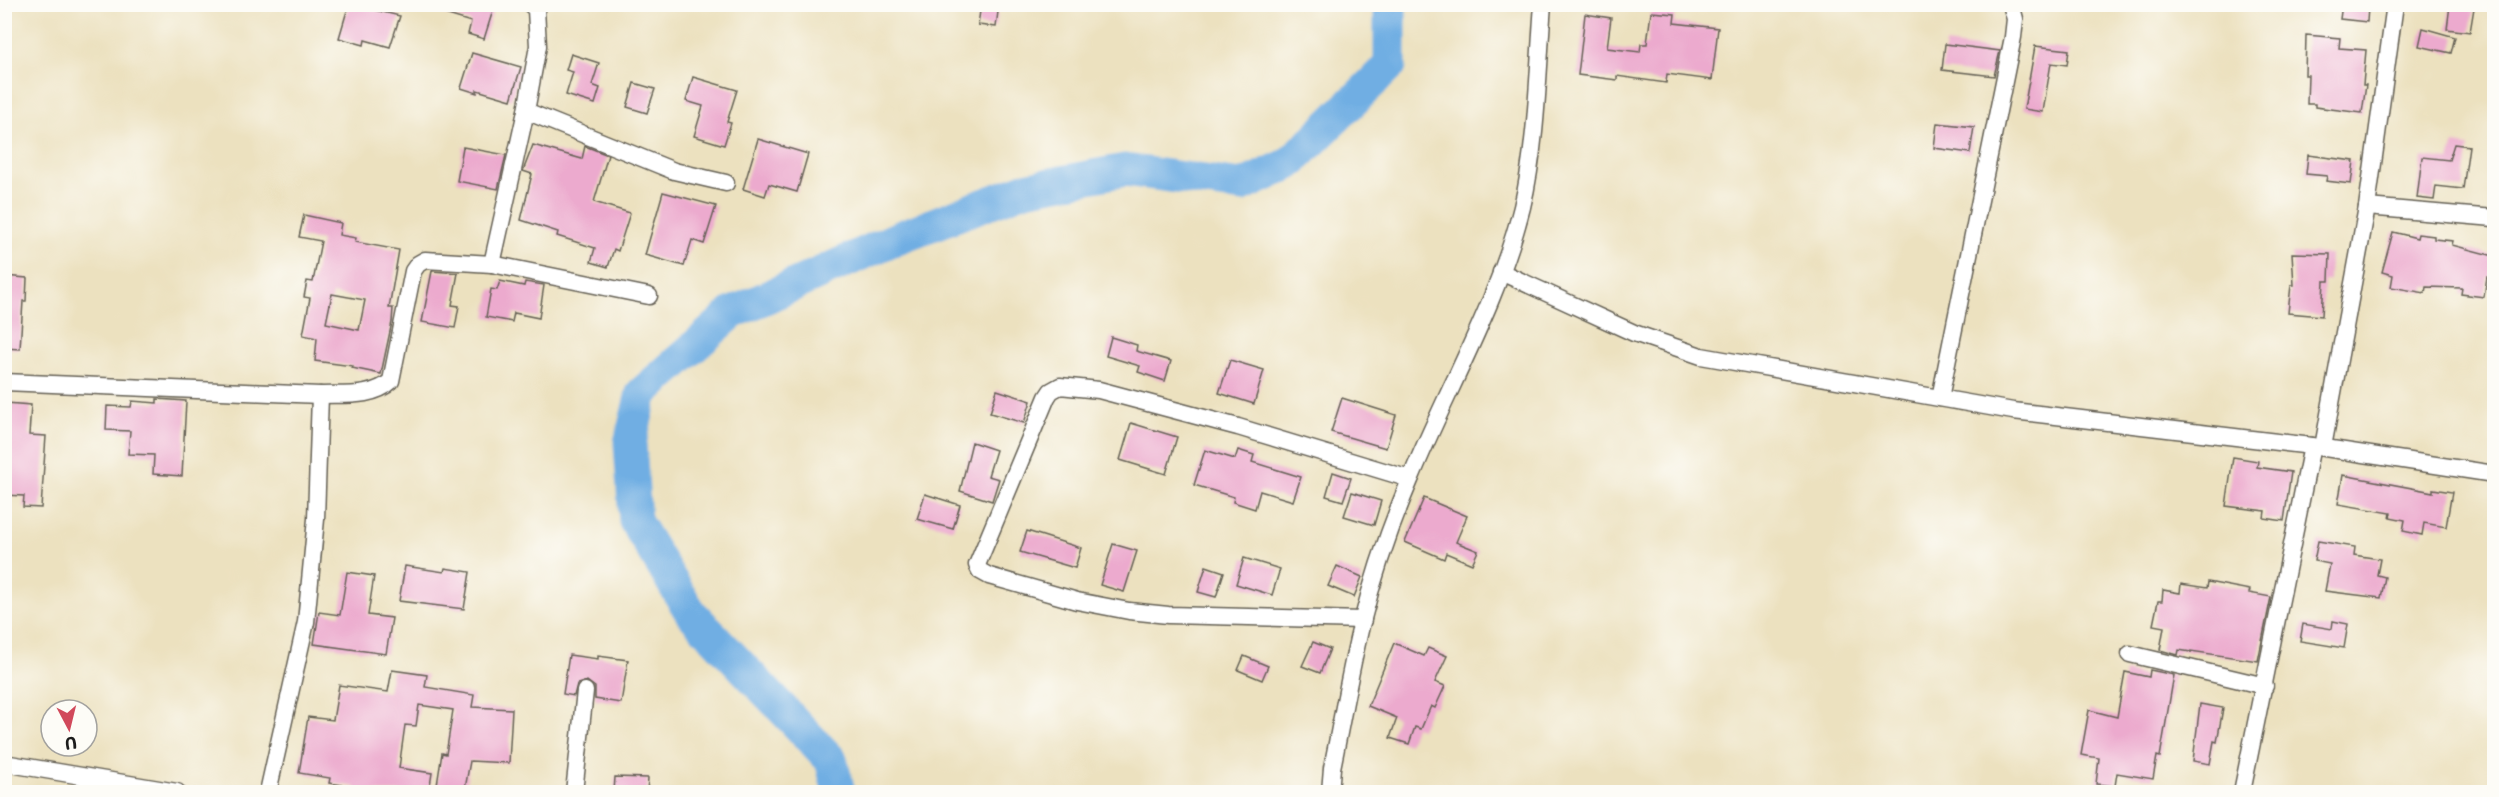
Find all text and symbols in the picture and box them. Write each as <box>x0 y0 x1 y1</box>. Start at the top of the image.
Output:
north arrow <box>39 698 99 758</box>
text: U <box>63 731 78 757</box>

